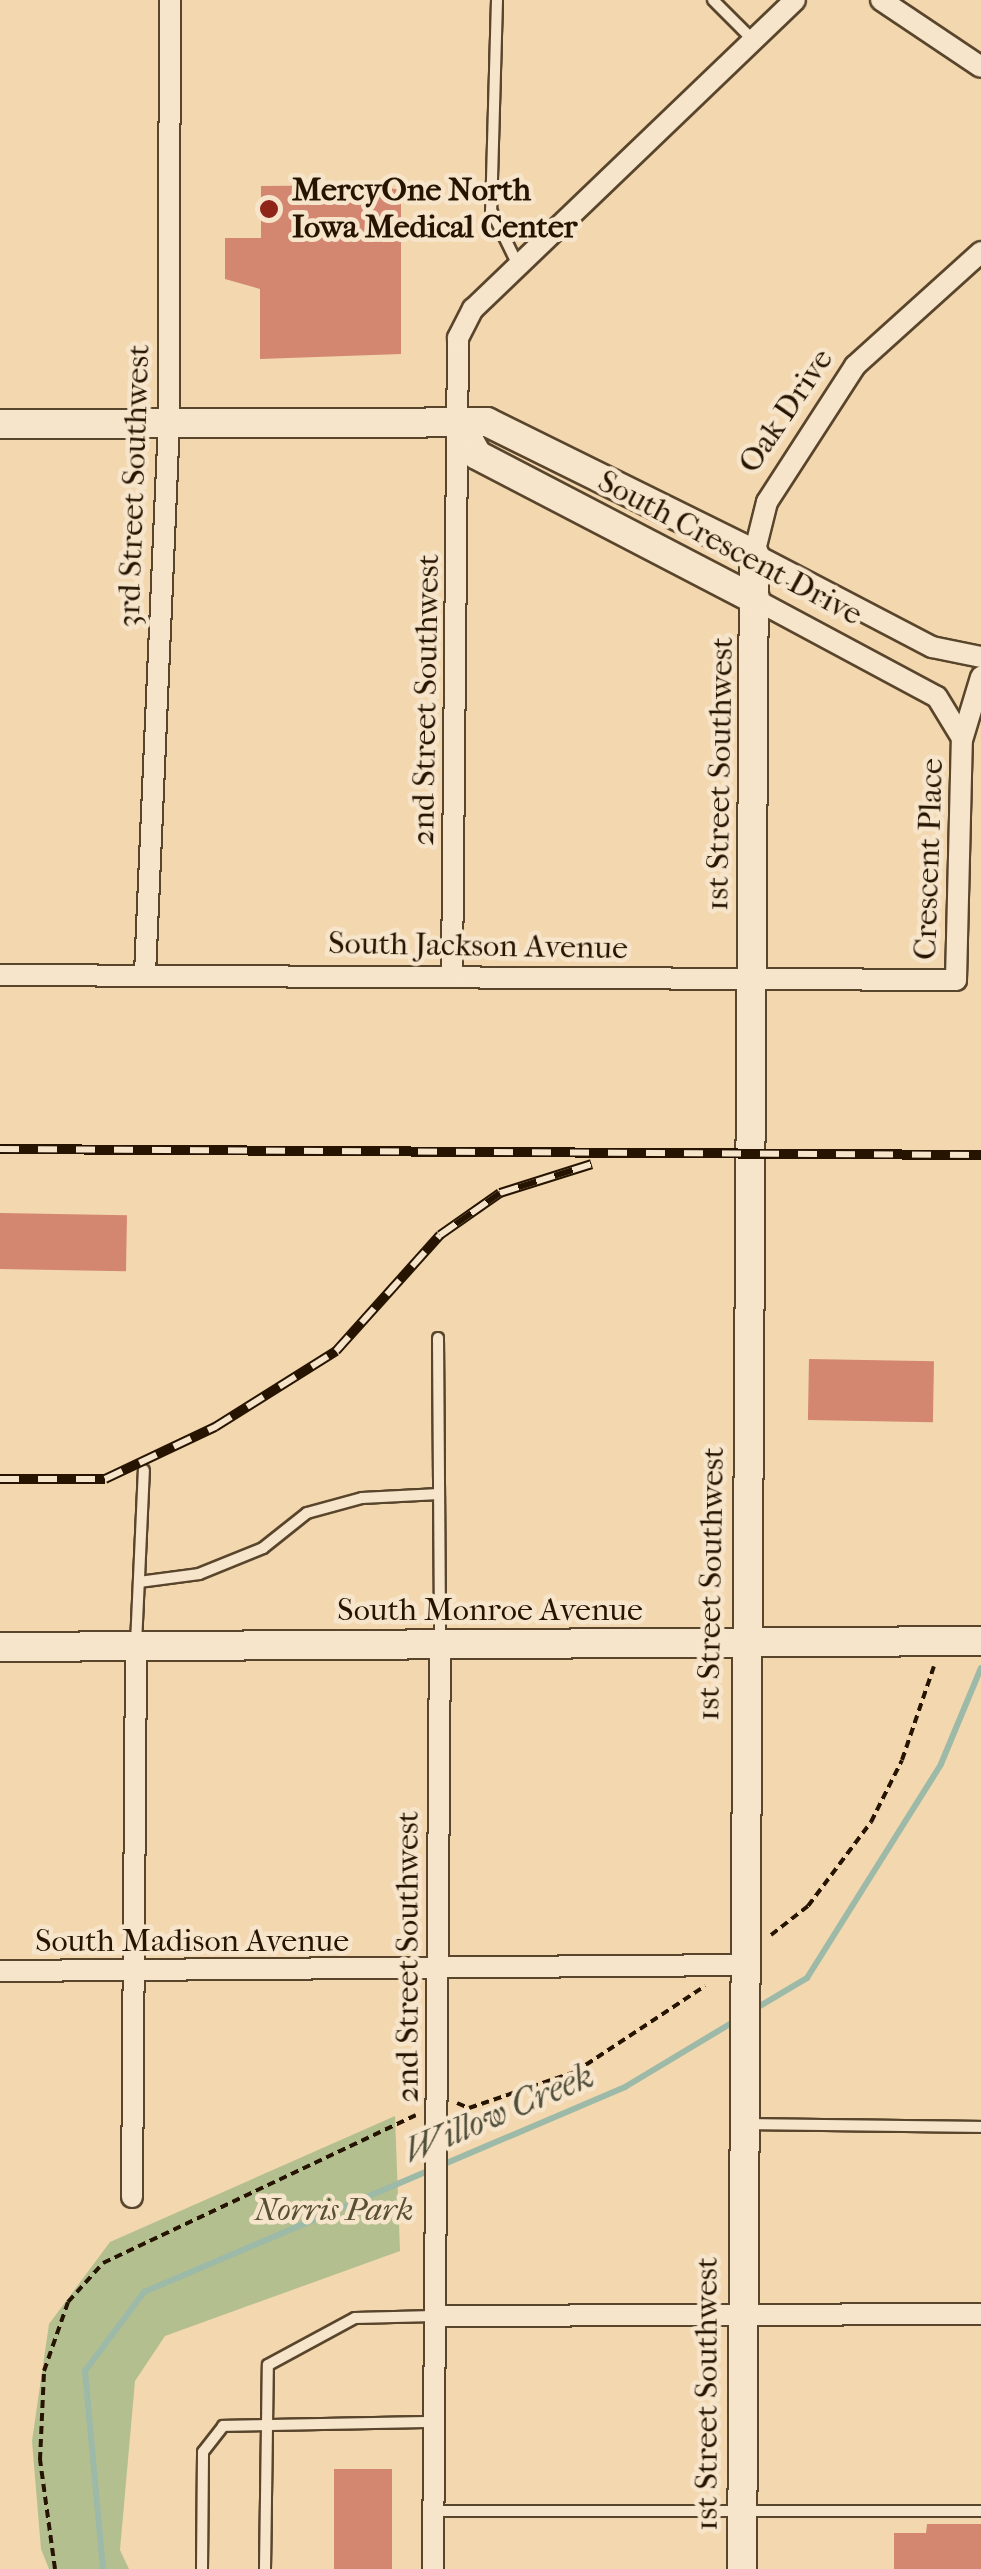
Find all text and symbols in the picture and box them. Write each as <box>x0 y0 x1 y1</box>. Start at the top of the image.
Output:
place label: MercyOne North Iowa Medical Center <box>292 172 577 247</box>
marker: MercyOne North Iowa Medical Center <box>256 196 282 222</box>
street label: Oak Drive <box>730 342 842 480</box>
street label: 3rd Street Southwest <box>110 344 158 628</box>
street label: South Crescent Drive <box>591 462 869 634</box>
street label: 2nd Street Southwest <box>404 554 448 846</box>
street label: 1st Street Southwest <box>698 637 742 911</box>
street label: Crescent Place <box>906 757 952 961</box>
street label: South Jackson Avenue <box>328 924 628 968</box>
street label: 1st Street Southwest <box>689 1447 733 1721</box>
street label: South Monroe Avenue <box>337 1591 643 1629</box>
street label: 2nd Street Southwest <box>389 1811 427 2103</box>
street label: South Madison Avenue <box>35 1922 349 1960</box>
water label: Willow Creek <box>398 2055 600 2173</box>
park label: Norris Park <box>255 2191 413 2229</box>
street label: 1st Street Southwest <box>688 2257 726 2531</box>

